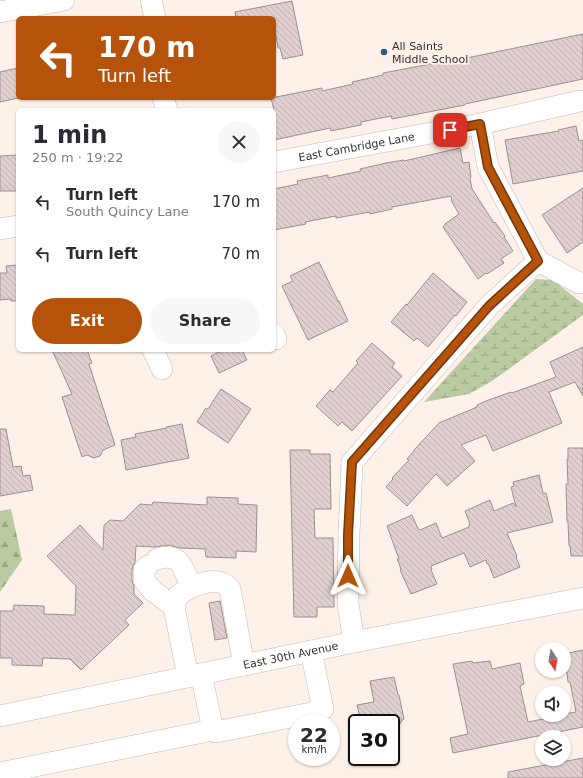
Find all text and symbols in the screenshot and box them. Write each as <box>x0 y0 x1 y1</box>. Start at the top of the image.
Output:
text: 170 m <box>98 31 195 64</box>
icon: left <box>32 32 84 84</box>
place label: All Saints Middle School <box>392 40 468 66</box>
marker: All Saints Middle School <box>379 47 389 57</box>
text: Turn left <box>98 65 171 86</box>
pin <box>433 113 467 147</box>
icon: arrive <box>439 119 461 141</box>
text: 1 min <box>32 121 107 149</box>
button: close <box>218 121 260 163</box>
street label: East Cambridge Lane <box>298 130 416 164</box>
text: 250 m · 19:22 <box>32 150 123 165</box>
text: Turn left <box>66 186 138 204</box>
icon: left <box>32 191 54 213</box>
text: 170 m <box>212 193 260 211</box>
text: South Quincy Lane <box>66 204 189 219</box>
icon: left <box>32 243 54 265</box>
text: Turn left <box>66 245 138 263</box>
text: 70 m <box>222 245 260 263</box>
button: Exit <box>32 298 142 344</box>
button: Share <box>150 298 260 344</box>
position arrow <box>327 555 369 597</box>
street label: East 30th Avenue <box>242 639 340 672</box>
north arrow <box>535 642 571 678</box>
map controls <box>535 642 571 766</box>
button: sound <box>535 686 571 722</box>
speed limit sign: 30 <box>348 714 400 766</box>
text: 22 <box>300 723 328 747</box>
button: layers <box>535 730 571 766</box>
text: km/h <box>301 744 327 755</box>

